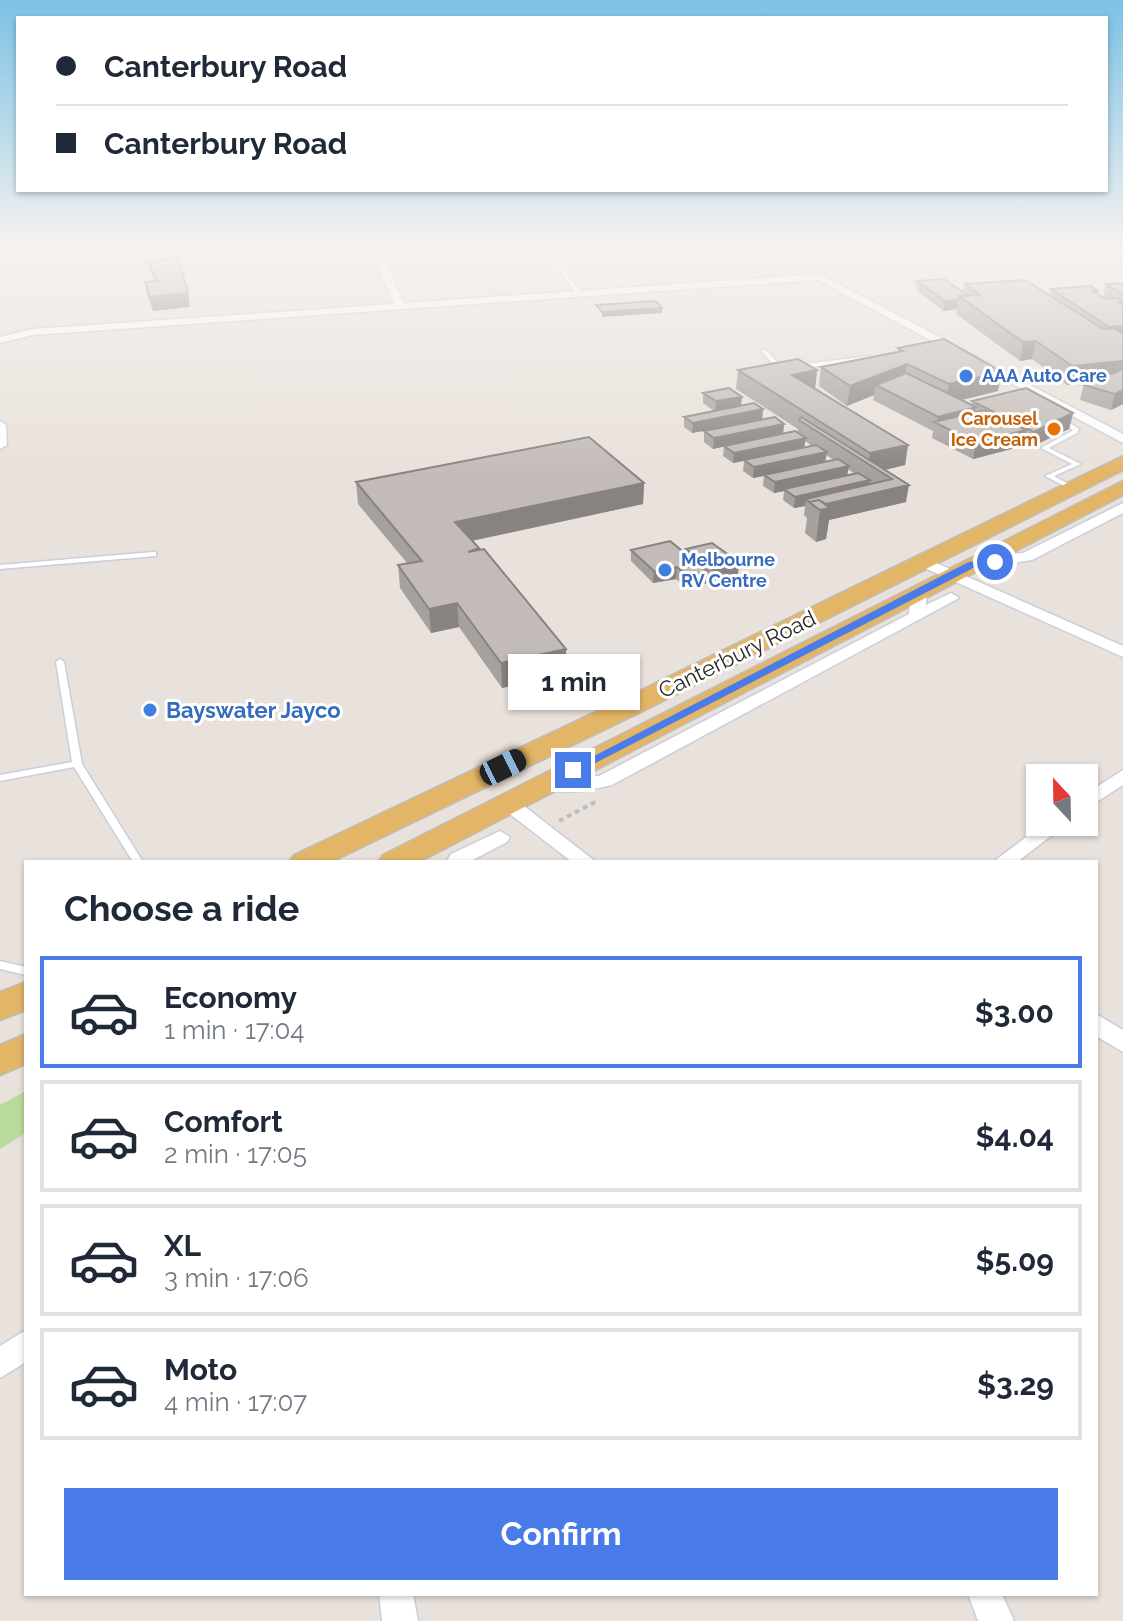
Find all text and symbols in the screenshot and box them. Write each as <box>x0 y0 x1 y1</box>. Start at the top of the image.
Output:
text: Canterbury Road <box>104 49 347 84</box>
text: Canterbury Road <box>104 126 347 161</box>
place label: AAA Auto Care <box>982 365 1107 386</box>
marker: AAA Auto Care <box>957 367 975 385</box>
place label: Carousel Ice Cream <box>951 408 1038 450</box>
marker: Carousel Ice Cream <box>1045 420 1063 438</box>
route start <box>977 544 1013 580</box>
place label: Melbourne RV Centre <box>681 549 775 591</box>
marker: Melbourne RV Centre <box>656 561 674 579</box>
street label: Canterbury Road <box>654 605 820 703</box>
callout: 1 min <box>507 654 639 710</box>
text: 1 min <box>541 667 607 697</box>
place label: Bayswater Jayco <box>166 697 341 723</box>
marker: Bayswater Jayco <box>141 701 159 719</box>
car <box>476 746 530 788</box>
route end <box>555 752 591 788</box>
north arrow <box>1026 764 1098 836</box>
map controls <box>1026 764 1098 836</box>
text: Choose a ride <box>64 887 299 929</box>
icon: car <box>68 976 140 1048</box>
text: Economy <box>164 980 297 1015</box>
text: $3.00 <box>975 995 1054 1030</box>
text: 1 min · 17:04 <box>164 1015 305 1045</box>
icon: car <box>68 1100 140 1172</box>
text: Comfort <box>164 1104 283 1139</box>
text: $4.04 <box>976 1119 1054 1154</box>
text: 2 min · 17:05 <box>164 1139 307 1169</box>
icon: car <box>68 1224 140 1296</box>
text: XL <box>164 1228 201 1263</box>
text: $5.09 <box>976 1243 1054 1278</box>
text: 3 min · 17:06 <box>164 1263 309 1293</box>
icon: car <box>68 1348 140 1420</box>
text: Moto <box>164 1352 237 1387</box>
text: $3.29 <box>977 1367 1054 1402</box>
text: 4 min · 17:07 <box>164 1387 307 1417</box>
button: Confirm <box>64 1488 1058 1580</box>

